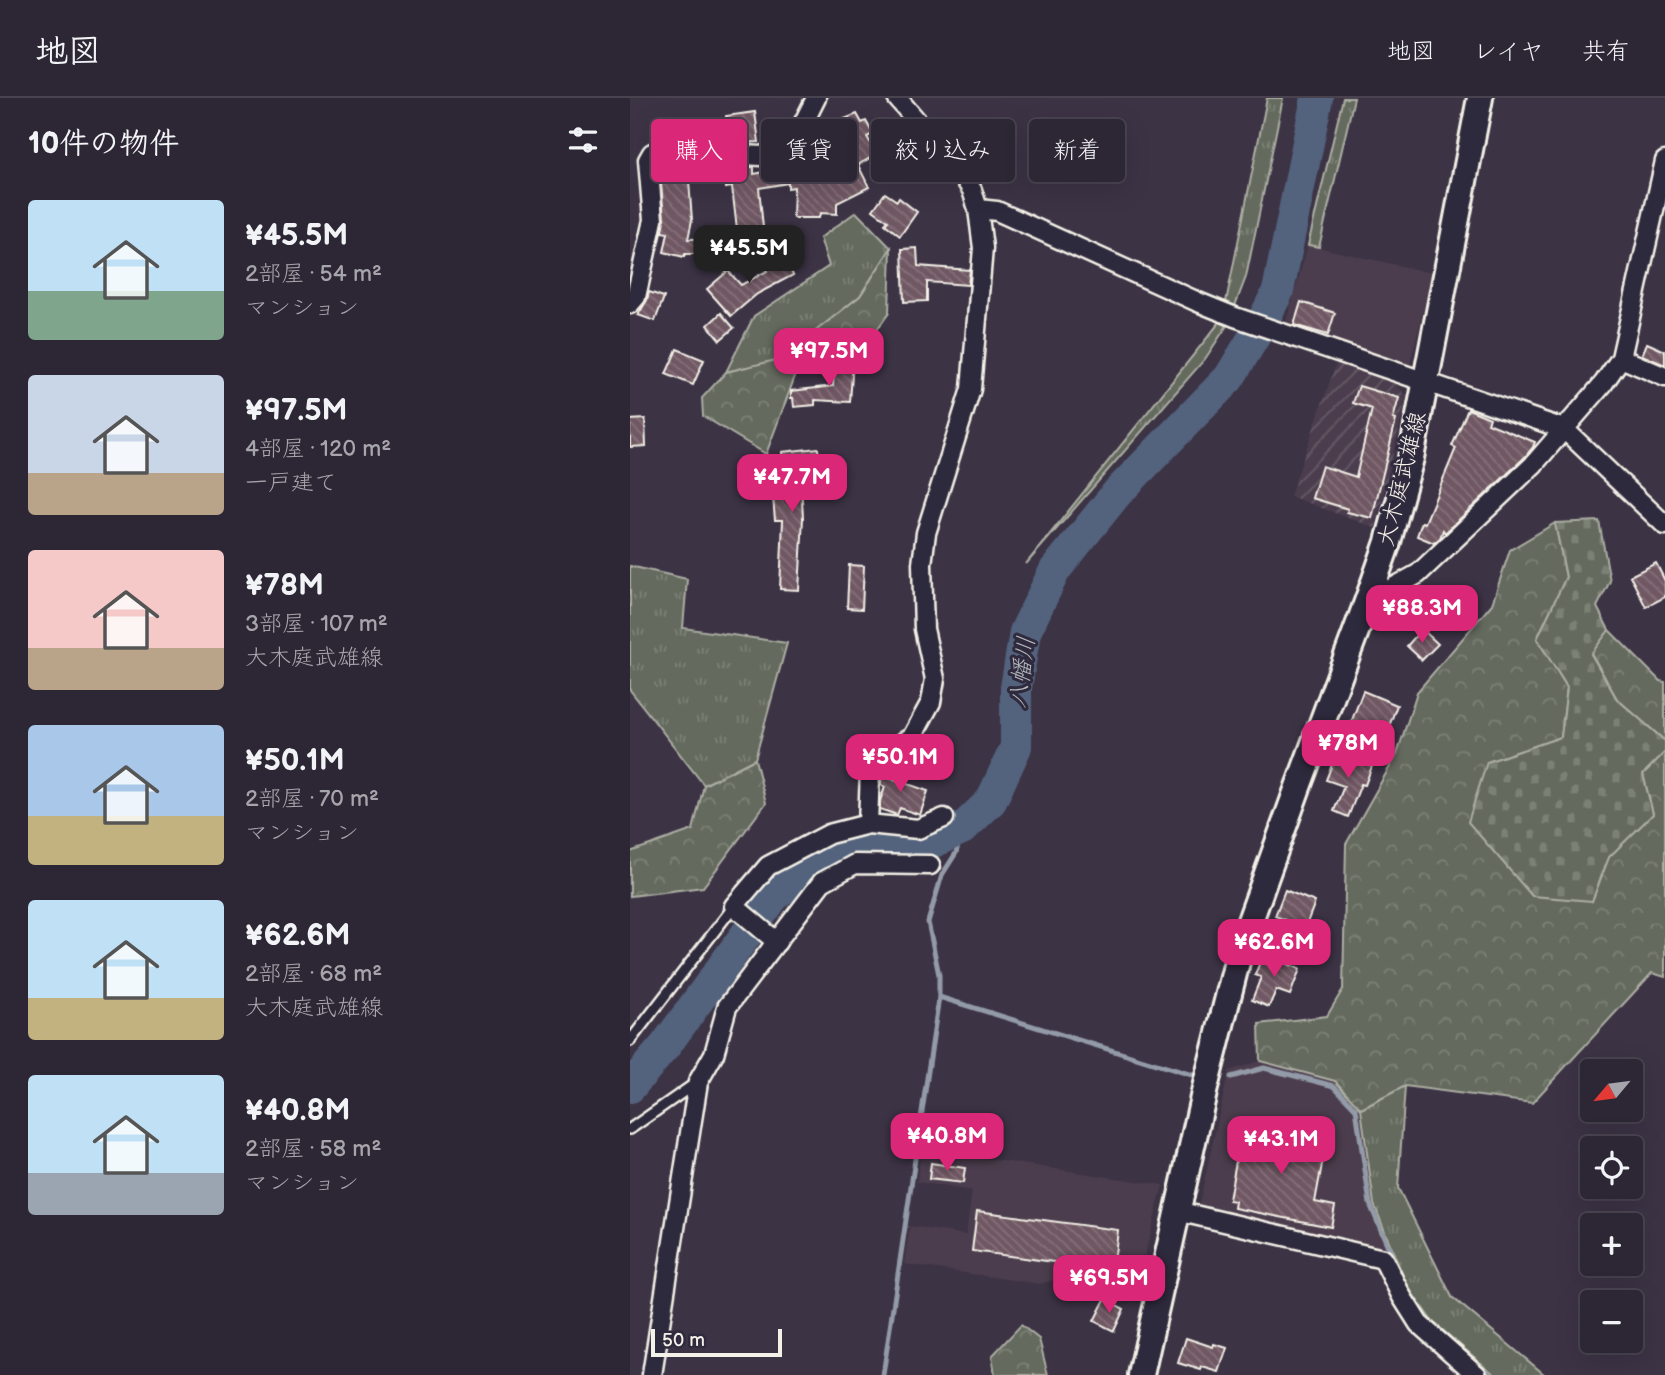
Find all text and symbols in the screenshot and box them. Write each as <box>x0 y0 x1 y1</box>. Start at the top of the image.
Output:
text: 地図 <box>35 32 101 72</box>
text: 地図 <box>1387 37 1435 66</box>
text: レイヤ <box>1473 37 1544 66</box>
text: 共有 <box>1582 37 1630 66</box>
chip: 購入 <box>651 119 747 182</box>
chip: 賃貸 <box>761 119 857 182</box>
chip: 絞り込み <box>871 119 1015 182</box>
chip: 新着 <box>1029 119 1125 182</box>
icon: filters <box>564 121 602 159</box>
text: 10件の物件 <box>28 126 179 162</box>
text: ¥45.5M <box>245 218 348 254</box>
pin: ¥45.5M <box>692 226 806 285</box>
icon: home <box>84 228 168 312</box>
text: ¥45.5M <box>709 234 789 262</box>
text: 2部屋 · 54 m² <box>245 260 382 288</box>
text: マンション <box>245 294 359 322</box>
pin: ¥97.5M <box>772 328 886 388</box>
text: ¥97.5M <box>790 337 868 365</box>
text: ¥97.5M <box>245 393 347 429</box>
icon: home <box>84 403 168 487</box>
street label: 大木庭武雄線 <box>1372 409 1432 549</box>
text: 4部屋 · 120 m² <box>245 435 391 463</box>
pin: ¥47.7M <box>735 454 849 514</box>
text: ¥47.7M <box>753 463 831 491</box>
text: 一戸建て <box>245 469 337 497</box>
text: ¥78M <box>245 568 324 604</box>
icon: home <box>84 578 168 662</box>
pin: ¥88.3M <box>1365 586 1479 645</box>
text: ¥88.3M <box>1382 594 1462 622</box>
text: 3部屋 · 107 m² <box>245 610 388 638</box>
water label: 八幡川 <box>1003 634 1041 710</box>
text: 大木庭武雄線 <box>245 644 383 672</box>
pin: ¥78M <box>1307 720 1389 780</box>
text: ¥78M <box>1318 729 1378 757</box>
pin: ¥50.1M <box>843 734 957 794</box>
text: ¥50.1M <box>245 743 345 779</box>
text: ¥50.1M <box>862 743 938 771</box>
icon: home <box>84 753 168 837</box>
text: 2部屋 · 70 m² <box>245 785 379 813</box>
text: マンション <box>245 819 359 847</box>
text: ¥62.6M <box>245 918 350 954</box>
pin: ¥62.6M <box>1217 920 1331 979</box>
icon: home <box>84 928 168 1012</box>
text: ¥62.6M <box>1234 928 1314 956</box>
text: 2部屋 · 68 m² <box>245 960 382 988</box>
text: 大木庭武雄線 <box>245 994 383 1022</box>
north arrow <box>1580 1059 1643 1122</box>
map controls <box>1580 1059 1643 1353</box>
text: ¥40.8M <box>245 1093 350 1129</box>
icon: home <box>84 1103 168 1187</box>
pin: ¥40.8M <box>890 1114 1004 1173</box>
pin: ¥43.1M <box>1224 1116 1338 1176</box>
text: ¥40.8M <box>907 1122 987 1150</box>
text: ¥43.1M <box>1243 1125 1319 1153</box>
text: 2部屋 · 58 m² <box>245 1135 381 1163</box>
button: locate <box>1580 1136 1643 1199</box>
text: マンション <box>245 1169 359 1197</box>
button: + <box>1580 1213 1643 1276</box>
pin: ¥69.5M <box>1052 1256 1166 1315</box>
text: ¥69.5M <box>1069 1264 1149 1292</box>
button: − <box>1580 1290 1643 1353</box>
scale bar <box>651 1326 782 1358</box>
text: 50 m <box>662 1329 705 1352</box>

